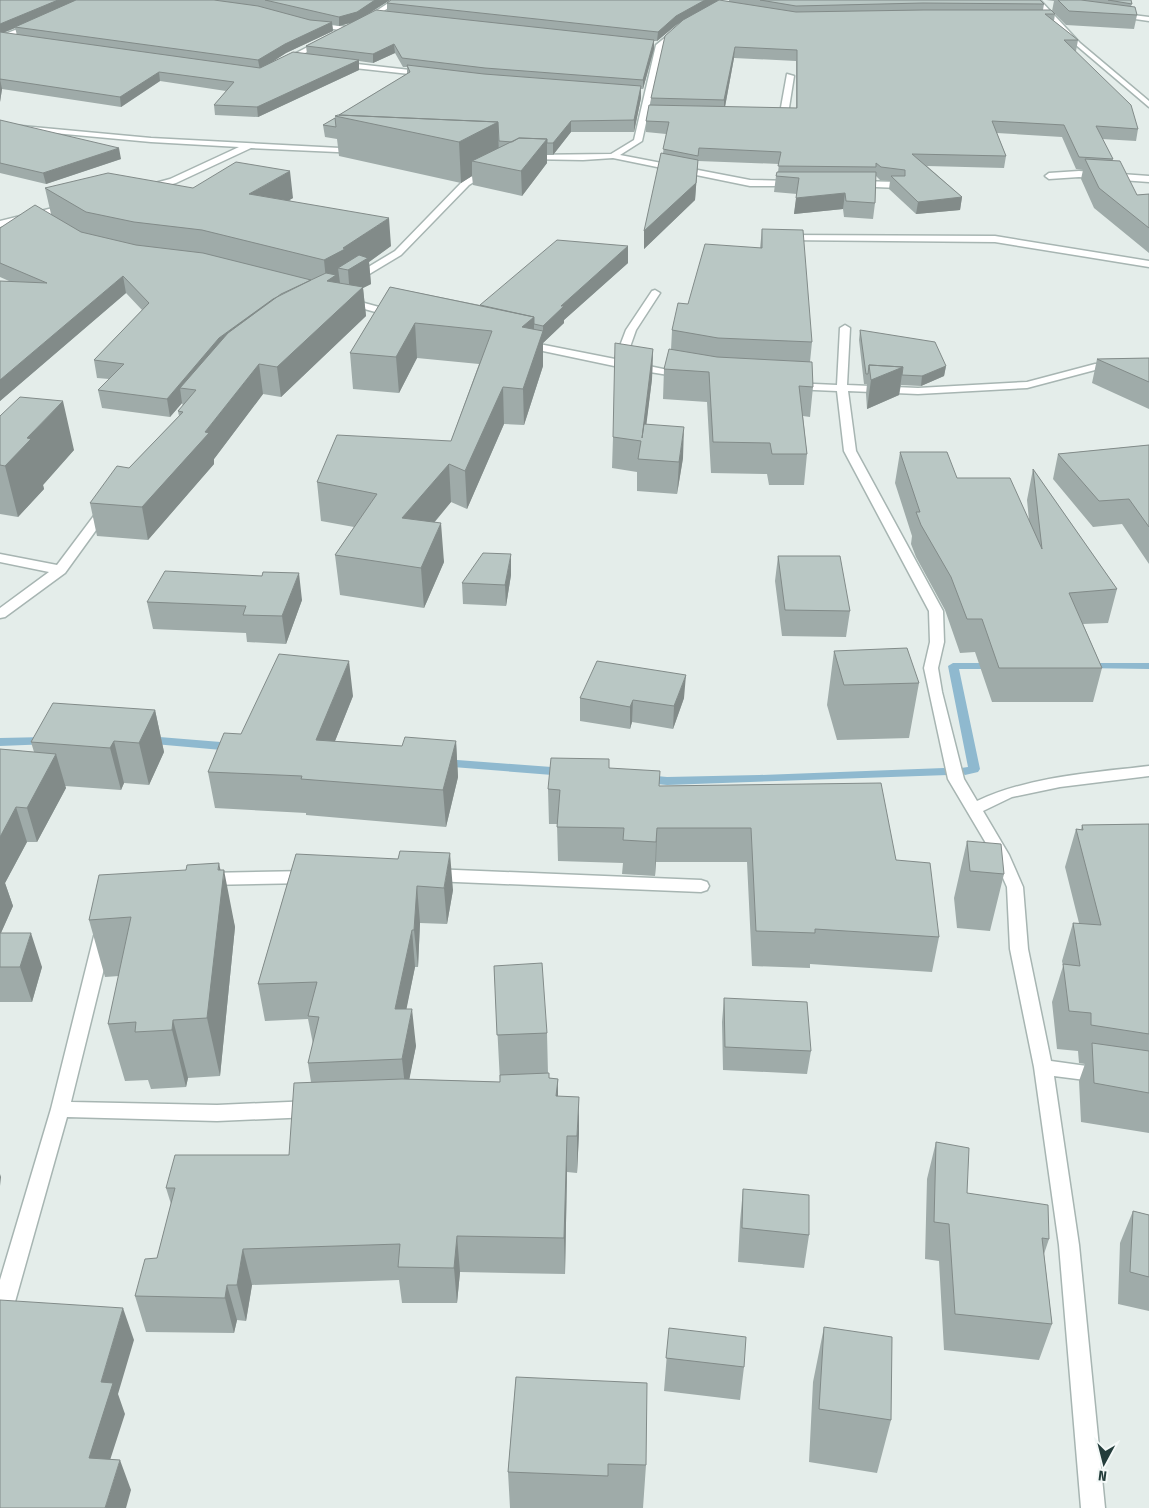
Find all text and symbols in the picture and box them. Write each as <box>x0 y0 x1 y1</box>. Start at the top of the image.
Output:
north arrow <box>1079 1438 1129 1488</box>
text: N <box>1097 1466 1108 1484</box>

